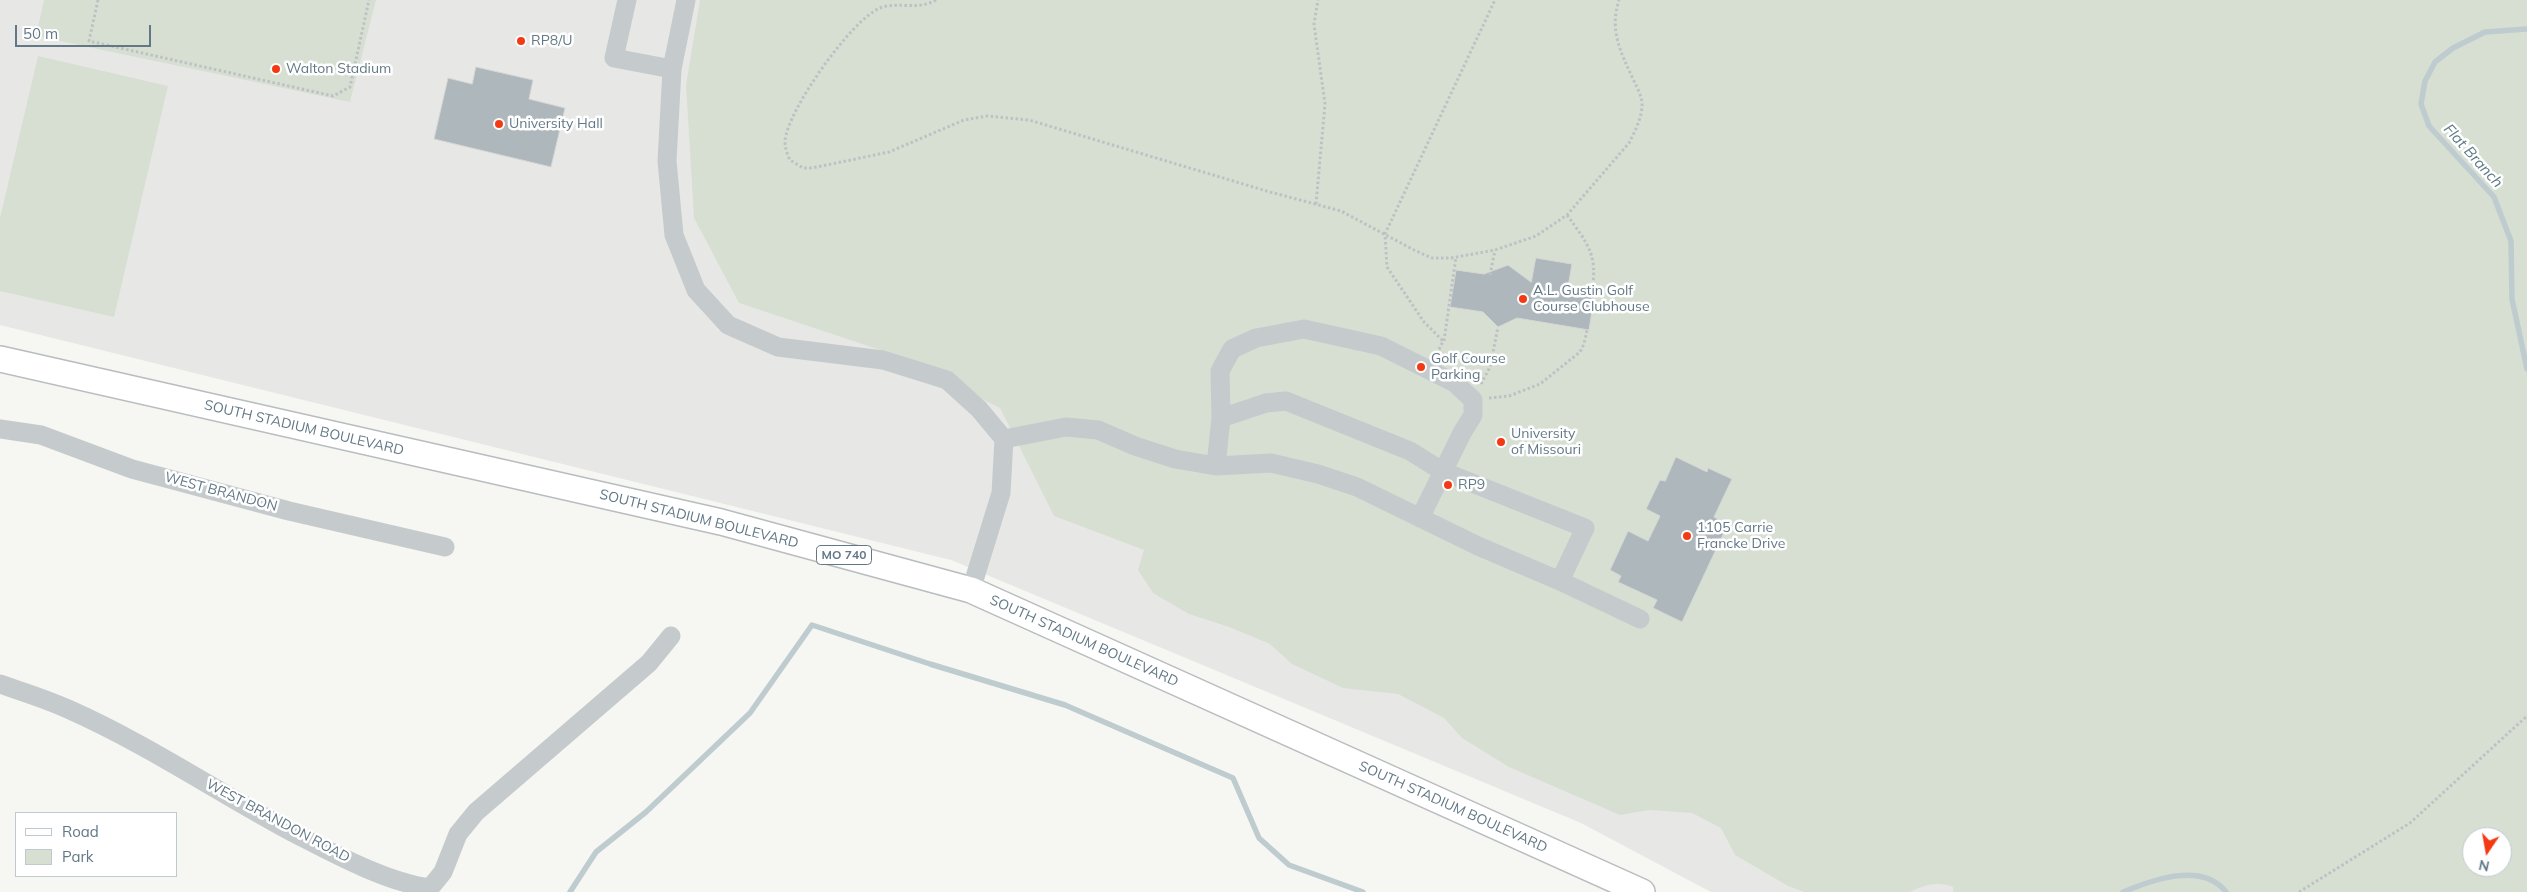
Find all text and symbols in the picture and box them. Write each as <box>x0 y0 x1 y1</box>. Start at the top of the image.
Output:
scale bar <box>18 15 154 47</box>
text: 50 m <box>23 24 58 43</box>
place label: RP8/U <box>531 33 572 49</box>
marker: RP8/U <box>515 35 527 47</box>
place label: Walton Stadium <box>286 61 391 77</box>
marker: Walton Stadium <box>270 63 282 75</box>
place label: University Hall <box>509 116 603 132</box>
marker: University Hall <box>493 118 505 130</box>
water label: Flat Branch <box>2440 120 2506 192</box>
place label: A.L. Gustin Golf Course Clubhouse <box>1533 283 1650 316</box>
marker: A.L. Gustin Golf Course Clubhouse <box>1517 293 1529 305</box>
place label: Golf Course Parking <box>1431 351 1506 384</box>
marker: Golf Course Parking <box>1415 361 1427 373</box>
street label: SOUTH STADIUM BOULEVARD <box>202 397 406 459</box>
place label: University of Missouri <box>1511 426 1581 458</box>
marker: University of Missouri <box>1495 436 1507 448</box>
street label: WEST BRANDON <box>163 469 279 515</box>
place label: RP9 <box>1458 477 1485 493</box>
marker: RP9 <box>1442 479 1454 491</box>
street label: SOUTH STADIUM BOULEVARD <box>598 486 800 552</box>
place label: 1105 Carrie Francke Drive <box>1697 520 1785 552</box>
marker: 1105 Carrie Francke Drive <box>1681 530 1693 542</box>
road number: MO 740 <box>816 546 872 564</box>
street label: SOUTH STADIUM BOULEVARD <box>987 592 1181 690</box>
street label: SOUTH STADIUM BOULEVARD <box>1356 758 1550 856</box>
street label: WEST BRANDON ROAD <box>203 776 353 866</box>
legend <box>15 812 178 877</box>
text: Road <box>62 822 99 841</box>
north arrow <box>2462 827 2512 877</box>
text: Park <box>62 847 94 866</box>
text: N <box>2477 856 2491 876</box>

